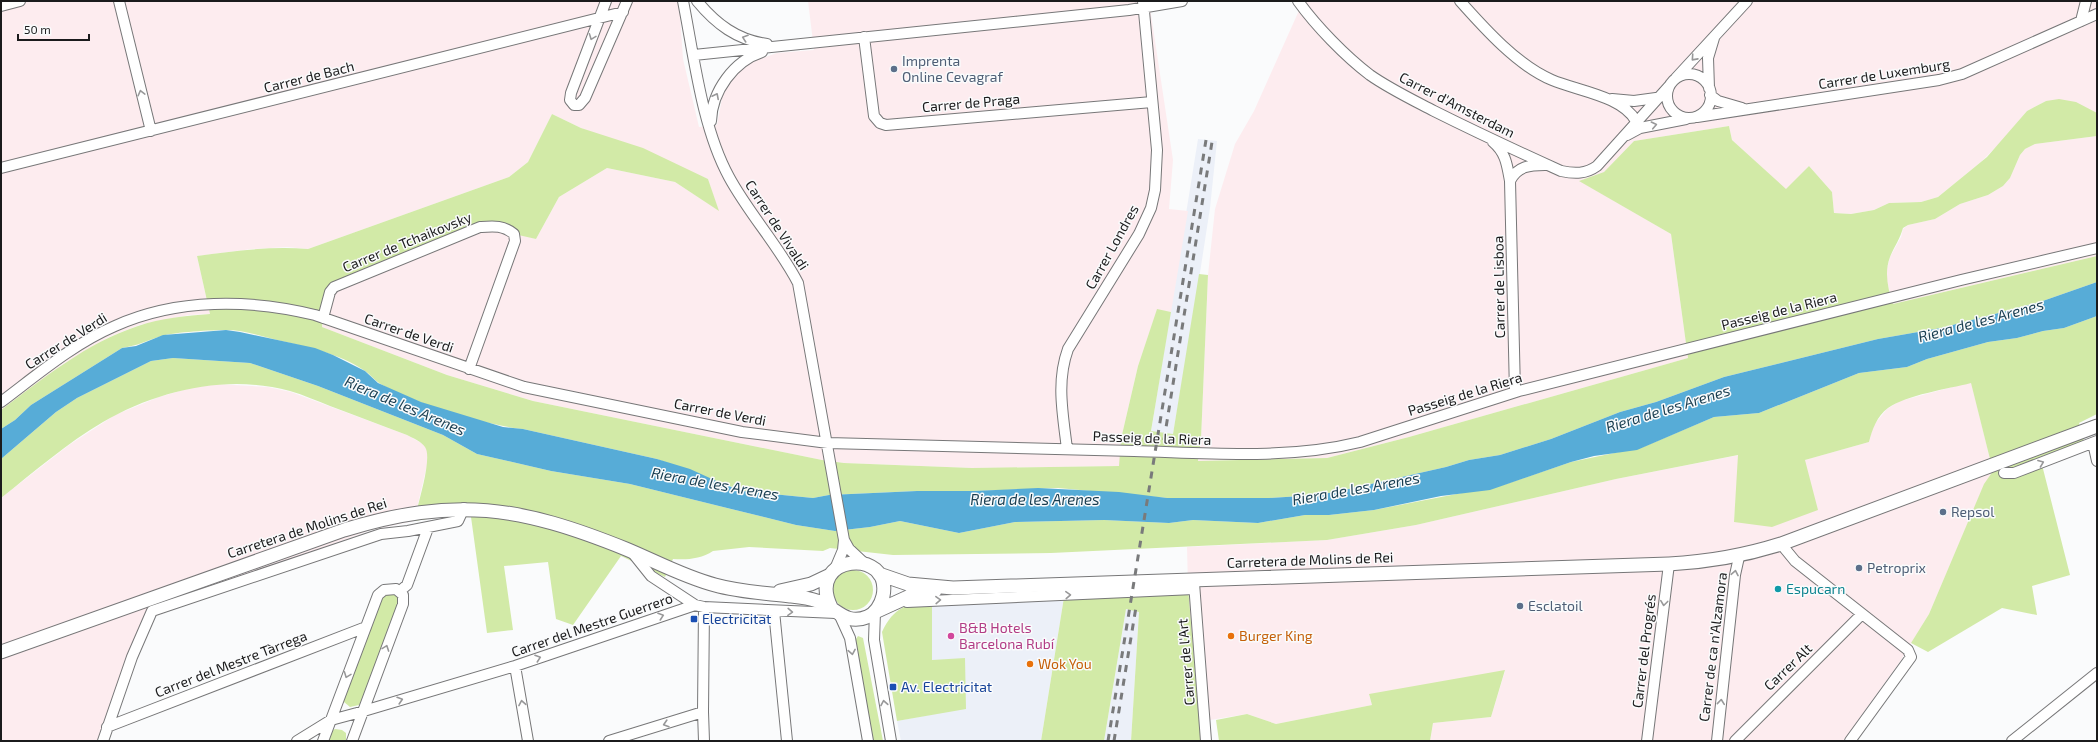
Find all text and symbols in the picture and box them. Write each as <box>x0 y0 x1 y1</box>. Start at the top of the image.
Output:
scale bar <box>18 16 89 42</box>
text: 50 m <box>24 22 51 36</box>
one-way arrow <box>589 34 597 41</box>
one-way arrow <box>742 34 749 43</box>
place label: Imprenta Online Cevagraf <box>902 52 1003 85</box>
one-way arrow <box>1691 53 1699 61</box>
street label: Carrer de Luxemburg <box>1817 55 1951 92</box>
street label: Carrer de Bach <box>262 57 356 96</box>
marker: Imprenta Online Cevagraf <box>889 64 899 74</box>
street label: Carrer d'Amsterdam <box>1397 68 1518 141</box>
one-way arrow <box>138 90 146 97</box>
street label: Carrer de Praga <box>921 90 1021 115</box>
one-way arrow <box>711 93 719 100</box>
one-way arrow <box>1651 121 1657 129</box>
street label: Carrer de Vivaldi <box>742 177 813 273</box>
street label: Carrer Londres <box>1081 202 1142 292</box>
street label: Carrer de Tchaikovsky <box>340 208 474 275</box>
street label: Carrer de Lisboa <box>1489 236 1508 339</box>
street label: Passeig de la Riera <box>1719 288 1838 333</box>
water label: Riera de les Arenes <box>1916 295 2046 345</box>
street label: Carrer de Verdi <box>22 309 110 373</box>
street label: Carrer de Verdi <box>362 309 456 356</box>
street label: Passeig de la Riera <box>1406 368 1524 419</box>
water label: Riera de les Arenes <box>342 372 469 439</box>
water label: Riera de les Arenes <box>1603 380 1733 436</box>
street label: Carrer de Verdi <box>673 394 768 429</box>
street label: Passeig de la Riera <box>1092 427 1212 448</box>
one-way arrow <box>2037 459 2044 467</box>
water label: Riera de les Arenes <box>650 463 781 503</box>
water label: Riera de les Arenes <box>1291 468 1421 508</box>
water label: Riera de les Arenes <box>970 490 1100 508</box>
street label: Carretera de Molins de Rei <box>225 494 389 561</box>
place label: Repsol <box>1951 503 1995 520</box>
marker: Repsol <box>1938 507 1948 517</box>
street label: Carretera de Molins de Rei <box>1226 548 1394 571</box>
place label: Petroprix <box>1867 559 1927 576</box>
marker: Petroprix <box>1854 563 1864 573</box>
one-way arrow <box>1731 570 1739 576</box>
street label: Carrer de ca n'Alzamora <box>1695 571 1730 723</box>
place label: Espucarn <box>1786 580 1845 597</box>
marker: Espucarn <box>1773 584 1783 594</box>
street label: Carrer del Mestre Guerrero <box>509 589 675 660</box>
one-way arrow <box>1065 591 1071 599</box>
street label: Carrer del Progrés <box>1628 593 1659 709</box>
one-way arrow <box>935 596 941 604</box>
place label: Esclatoil <box>1528 597 1583 614</box>
one-way arrow <box>1660 600 1669 606</box>
marker: Esclatoil <box>1515 601 1525 611</box>
one-way arrow <box>787 607 793 616</box>
place label: Electricitat <box>702 610 771 627</box>
one-way arrow <box>658 612 665 621</box>
marker: Electricitat <box>689 614 699 624</box>
street label: Carrer de l'Art <box>1173 618 1198 706</box>
place label: B&B Hotels Barcelona Rubí <box>959 619 1055 652</box>
street label: Carrer del Mestre Tàrrega <box>152 627 309 700</box>
place label: Burger King <box>1239 627 1313 644</box>
marker: B&B Hotels Barcelona Rubí <box>946 631 956 641</box>
marker: Burger King <box>1226 631 1236 641</box>
street label: Carrer Alt <box>1760 640 1815 694</box>
one-way arrow <box>382 645 390 652</box>
one-way arrow <box>848 649 856 656</box>
one-way arrow <box>534 654 541 663</box>
place label: Wok You <box>1038 655 1092 672</box>
marker: Wok You <box>1025 659 1035 669</box>
one-way arrow <box>344 672 352 679</box>
place label: Av. Electricitat <box>901 678 992 695</box>
marker: Av. Electricitat <box>888 682 898 692</box>
one-way arrow <box>397 696 404 705</box>
one-way arrow <box>881 699 889 706</box>
one-way arrow <box>1716 699 1725 705</box>
one-way arrow <box>518 700 527 706</box>
one-way arrow <box>662 719 669 728</box>

